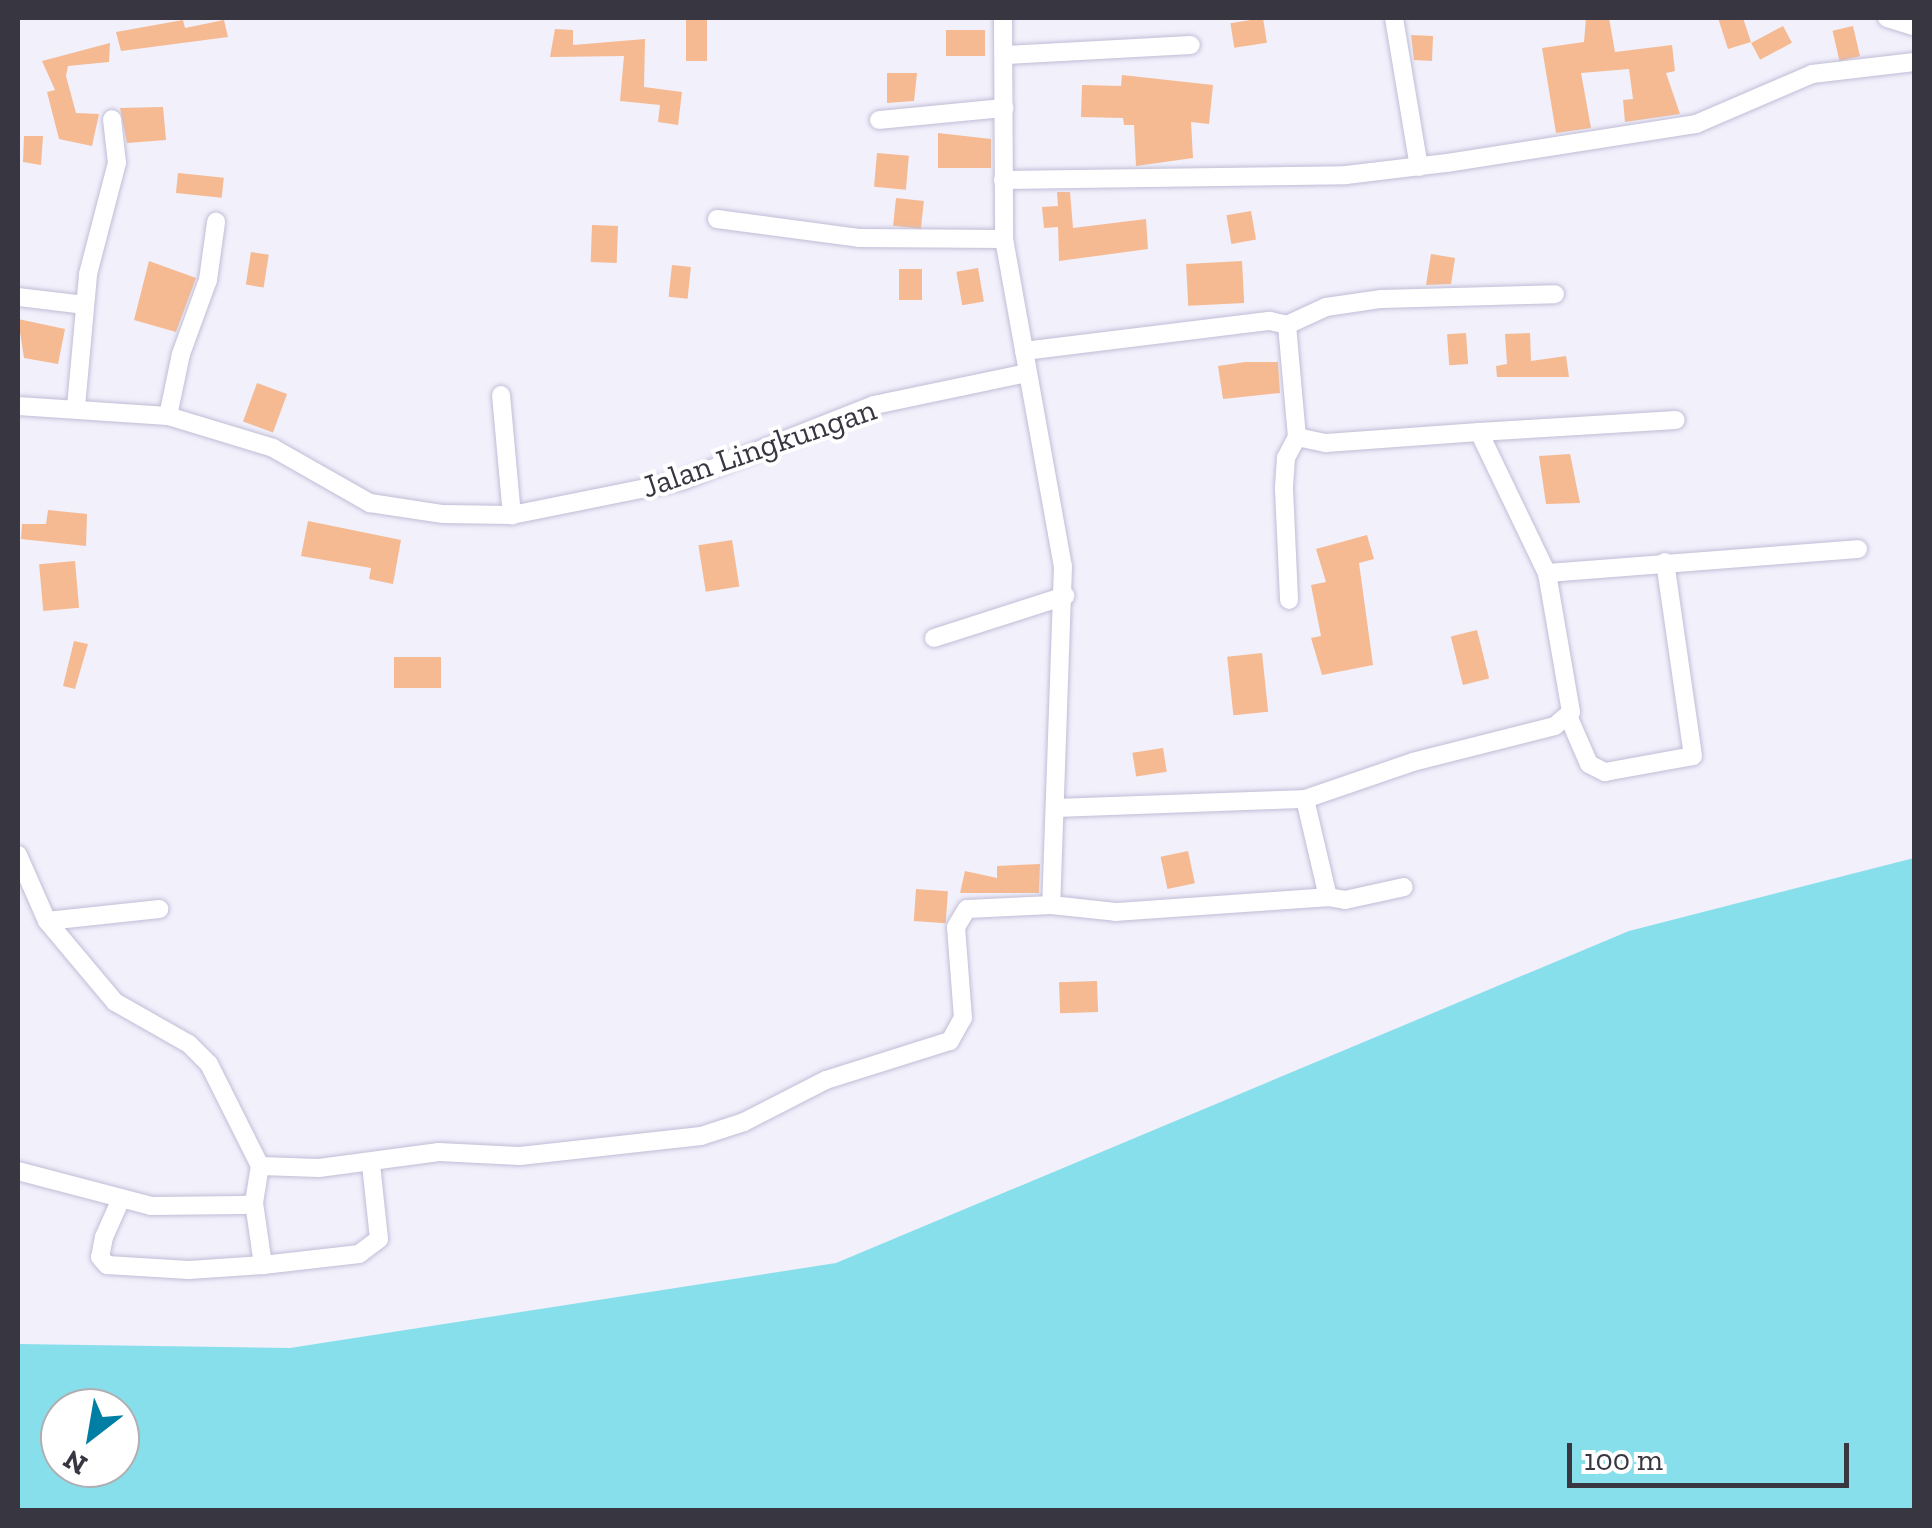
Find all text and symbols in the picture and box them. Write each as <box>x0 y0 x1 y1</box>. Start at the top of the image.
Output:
street label: Jalan Lingkungan <box>637 390 881 506</box>
north arrow <box>40 1388 140 1488</box>
scale bar <box>1572 1423 1854 1485</box>
text: 100 m <box>1584 1442 1663 1478</box>
text: N <box>58 1443 93 1482</box>

